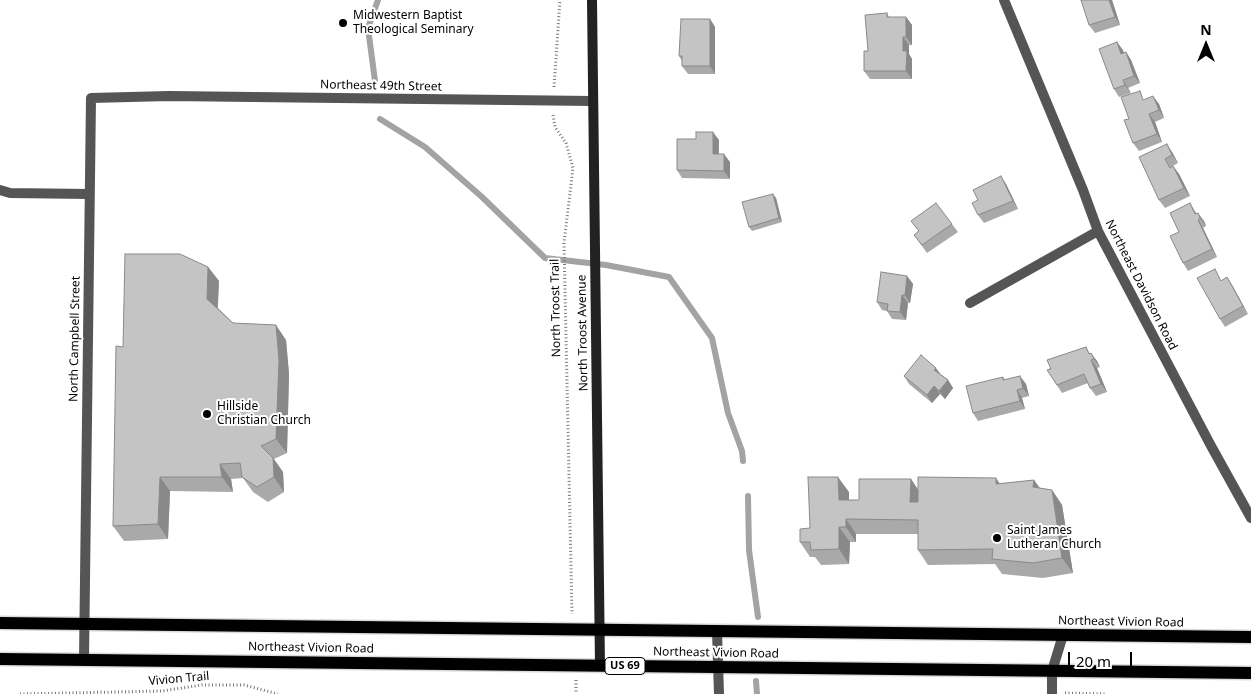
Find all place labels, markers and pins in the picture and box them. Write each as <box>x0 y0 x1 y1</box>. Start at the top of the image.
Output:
place label: Midwestern Baptist Theological Seminary <box>353 9 474 37</box>
marker: Midwestern Baptist Theological Seminary <box>337 17 349 29</box>
place label: Hillside Christian Church <box>217 400 311 428</box>
marker: Hillside Christian Church <box>201 408 213 420</box>
place label: Saint James Lutheran Church <box>1007 524 1102 552</box>
marker: Saint James Lutheran Church <box>991 532 1003 544</box>

